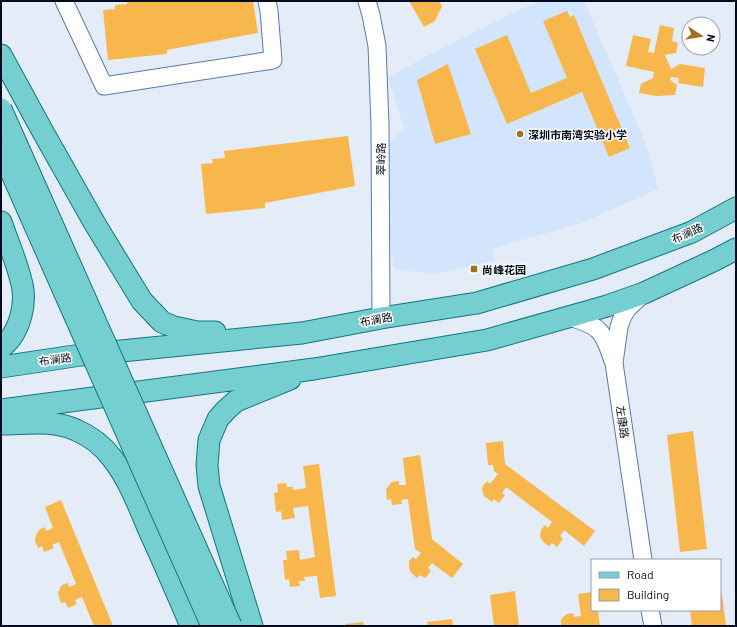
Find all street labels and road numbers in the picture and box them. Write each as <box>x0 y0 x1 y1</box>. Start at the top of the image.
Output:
street label: 翠岭路 <box>374 143 387 176</box>
street label: 布澜路 <box>669 220 705 246</box>
street label: 布澜路 <box>359 310 393 328</box>
street label: 布澜路 <box>38 350 72 368</box>
street label: 左康路 <box>614 405 632 439</box>

